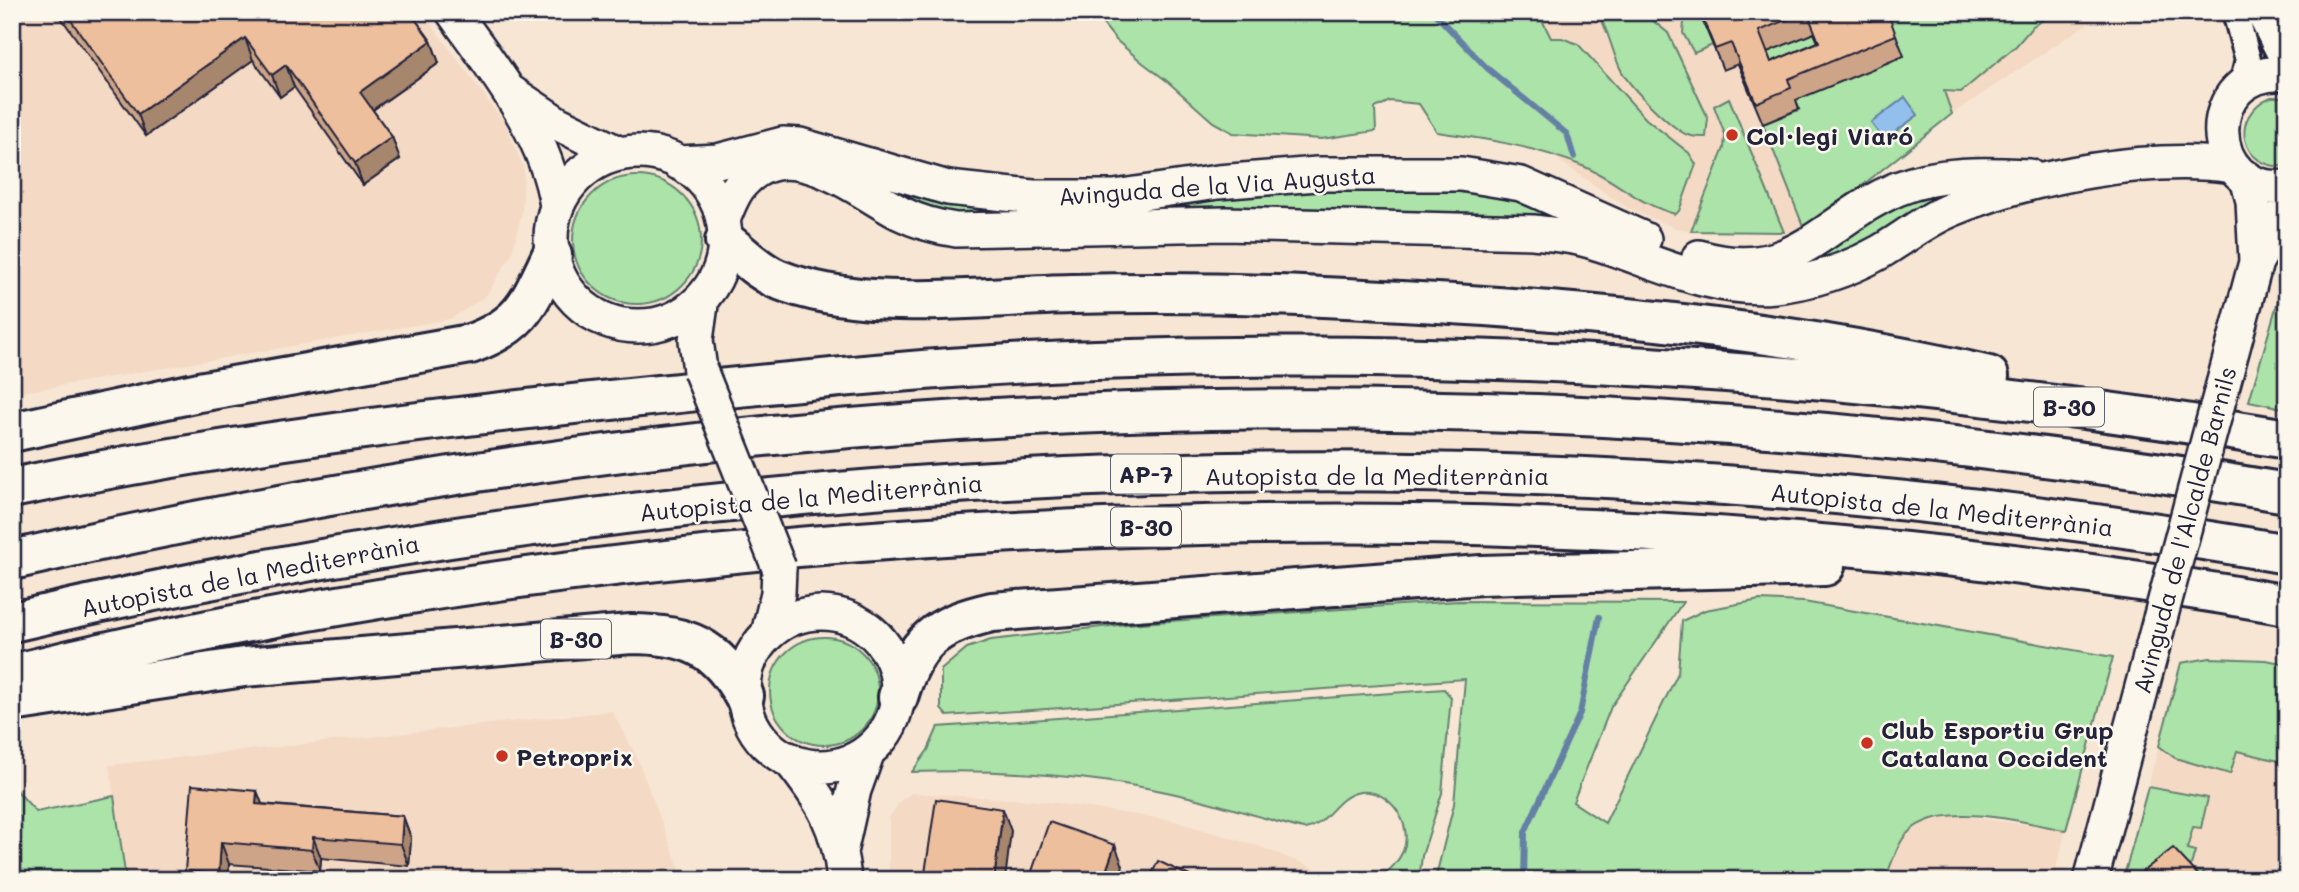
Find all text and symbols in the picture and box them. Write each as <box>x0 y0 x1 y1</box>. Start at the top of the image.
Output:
place label: Col·legi Viaró <box>1746 120 1913 151</box>
marker: Col·legi Viaró <box>1724 127 1740 143</box>
street label: Avinguda de la Via Augusta <box>1057 158 1377 212</box>
street label: Avinguda de l'Alcalde Barnils <box>2125 363 2243 697</box>
road number: B-30 <box>2034 388 2104 426</box>
road number: AP-7 <box>1111 454 1181 494</box>
street label: Autopista de la Mediterrània <box>1205 460 1549 491</box>
street label: Autopista de la Mediterrània <box>638 467 984 527</box>
street label: Autopista de la Mediterrània <box>1769 476 2115 542</box>
road number: B-30 <box>1111 508 1181 547</box>
street label: Autopista de la Mediterrània <box>78 527 422 623</box>
road number: B-30 <box>541 620 611 659</box>
place label: Club Esportiu Grup Catalana Occident <box>1881 714 2114 773</box>
marker: Club Esportiu Grup Catalana Occident <box>1859 735 1875 751</box>
place label: Petroprix <box>516 741 633 772</box>
marker: Petroprix <box>494 748 510 764</box>

